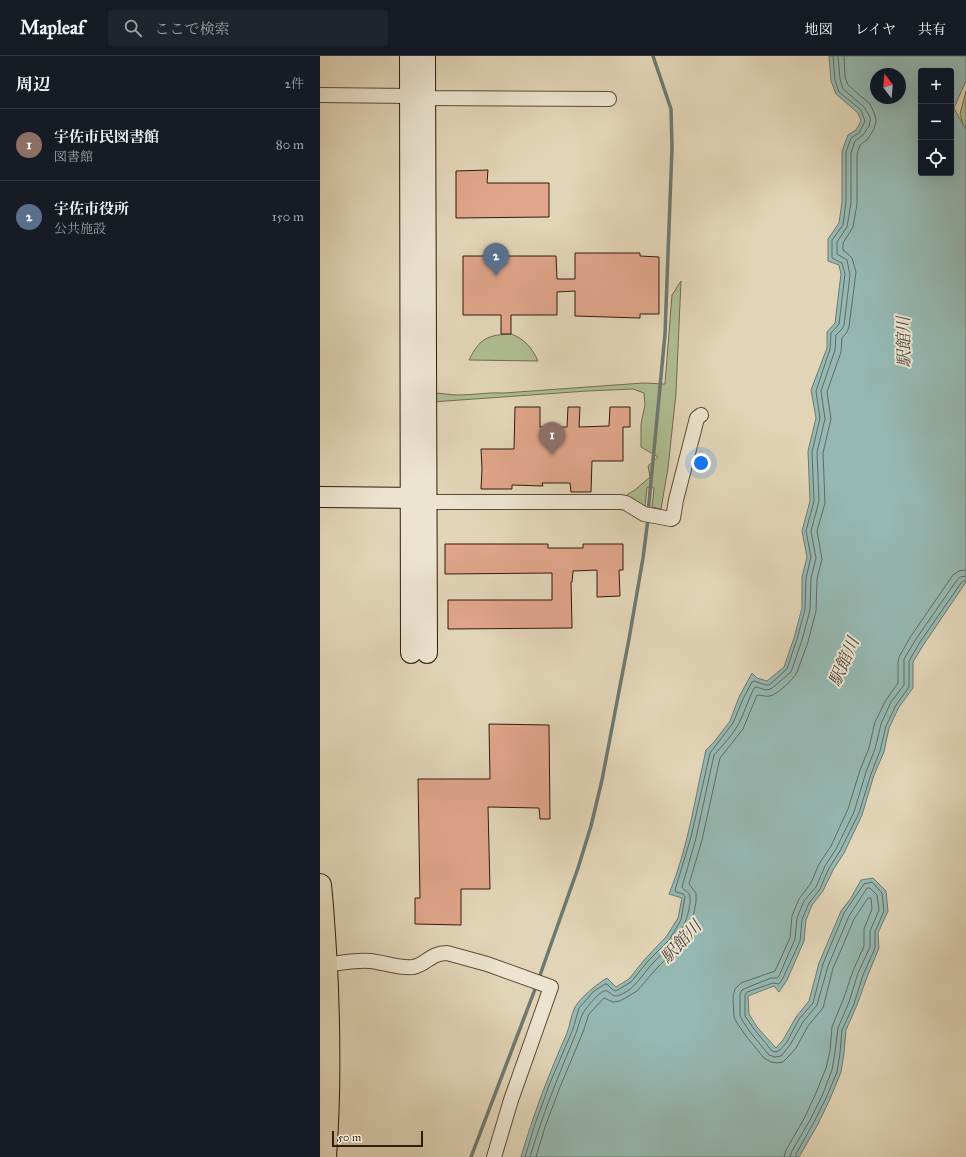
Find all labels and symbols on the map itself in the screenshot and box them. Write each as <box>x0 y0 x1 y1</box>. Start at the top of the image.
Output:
north arrow <box>870 68 906 104</box>
pin: 2 <box>483 243 509 276</box>
water label: 駅館川 <box>893 314 915 368</box>
pin: 1 <box>539 422 565 455</box>
your location <box>691 453 711 473</box>
water label: 駅館川 <box>824 633 864 690</box>
water label: 駅館川 <box>656 915 707 968</box>
scale bar <box>332 1129 423 1148</box>

